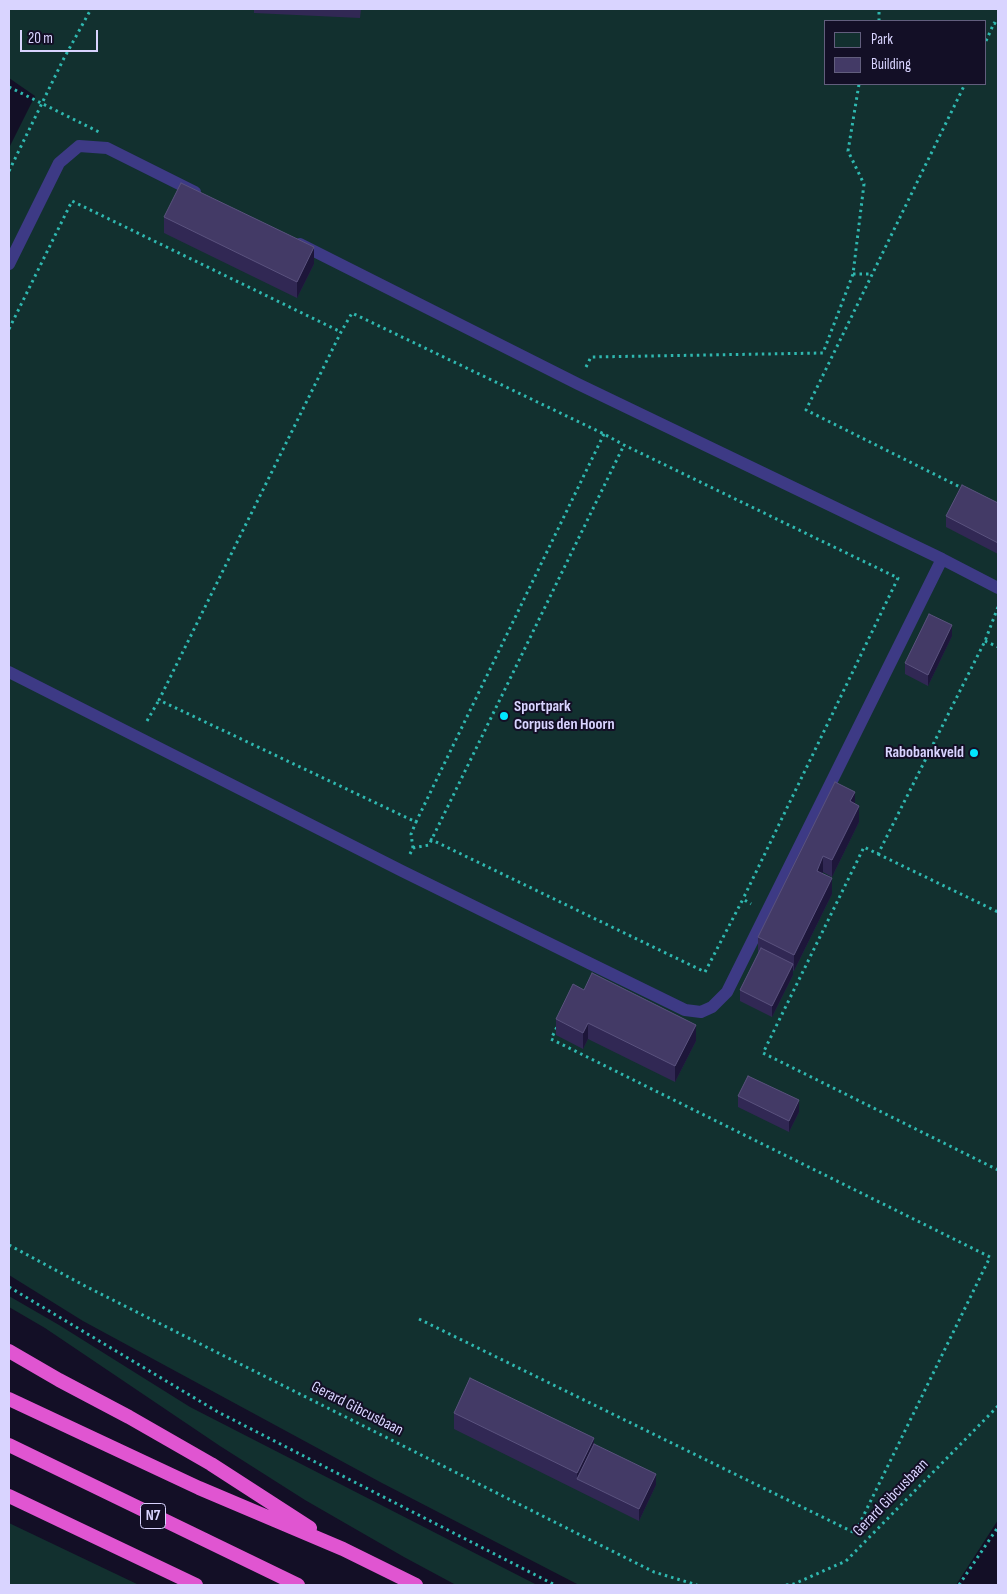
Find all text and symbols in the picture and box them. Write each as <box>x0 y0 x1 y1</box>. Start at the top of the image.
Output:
scale bar <box>22 20 100 52</box>
legend <box>824 20 987 85</box>
text: 20 m <box>28 29 53 48</box>
text: Park <box>871 30 893 49</box>
text: Building <box>871 55 911 74</box>
place label: Sportpark Corpus den Hoorn <box>514 697 615 735</box>
marker: Sportpark Corpus den Hoorn <box>498 710 510 722</box>
place label: Rabobankveld <box>885 743 964 763</box>
marker: Rabobankveld <box>968 747 980 759</box>
street label: Gerard Gibcusbaan <box>308 1378 406 1440</box>
street label: Gerard Gibcusbaan <box>849 1455 933 1541</box>
road number: N7 <box>140 1504 166 1528</box>

